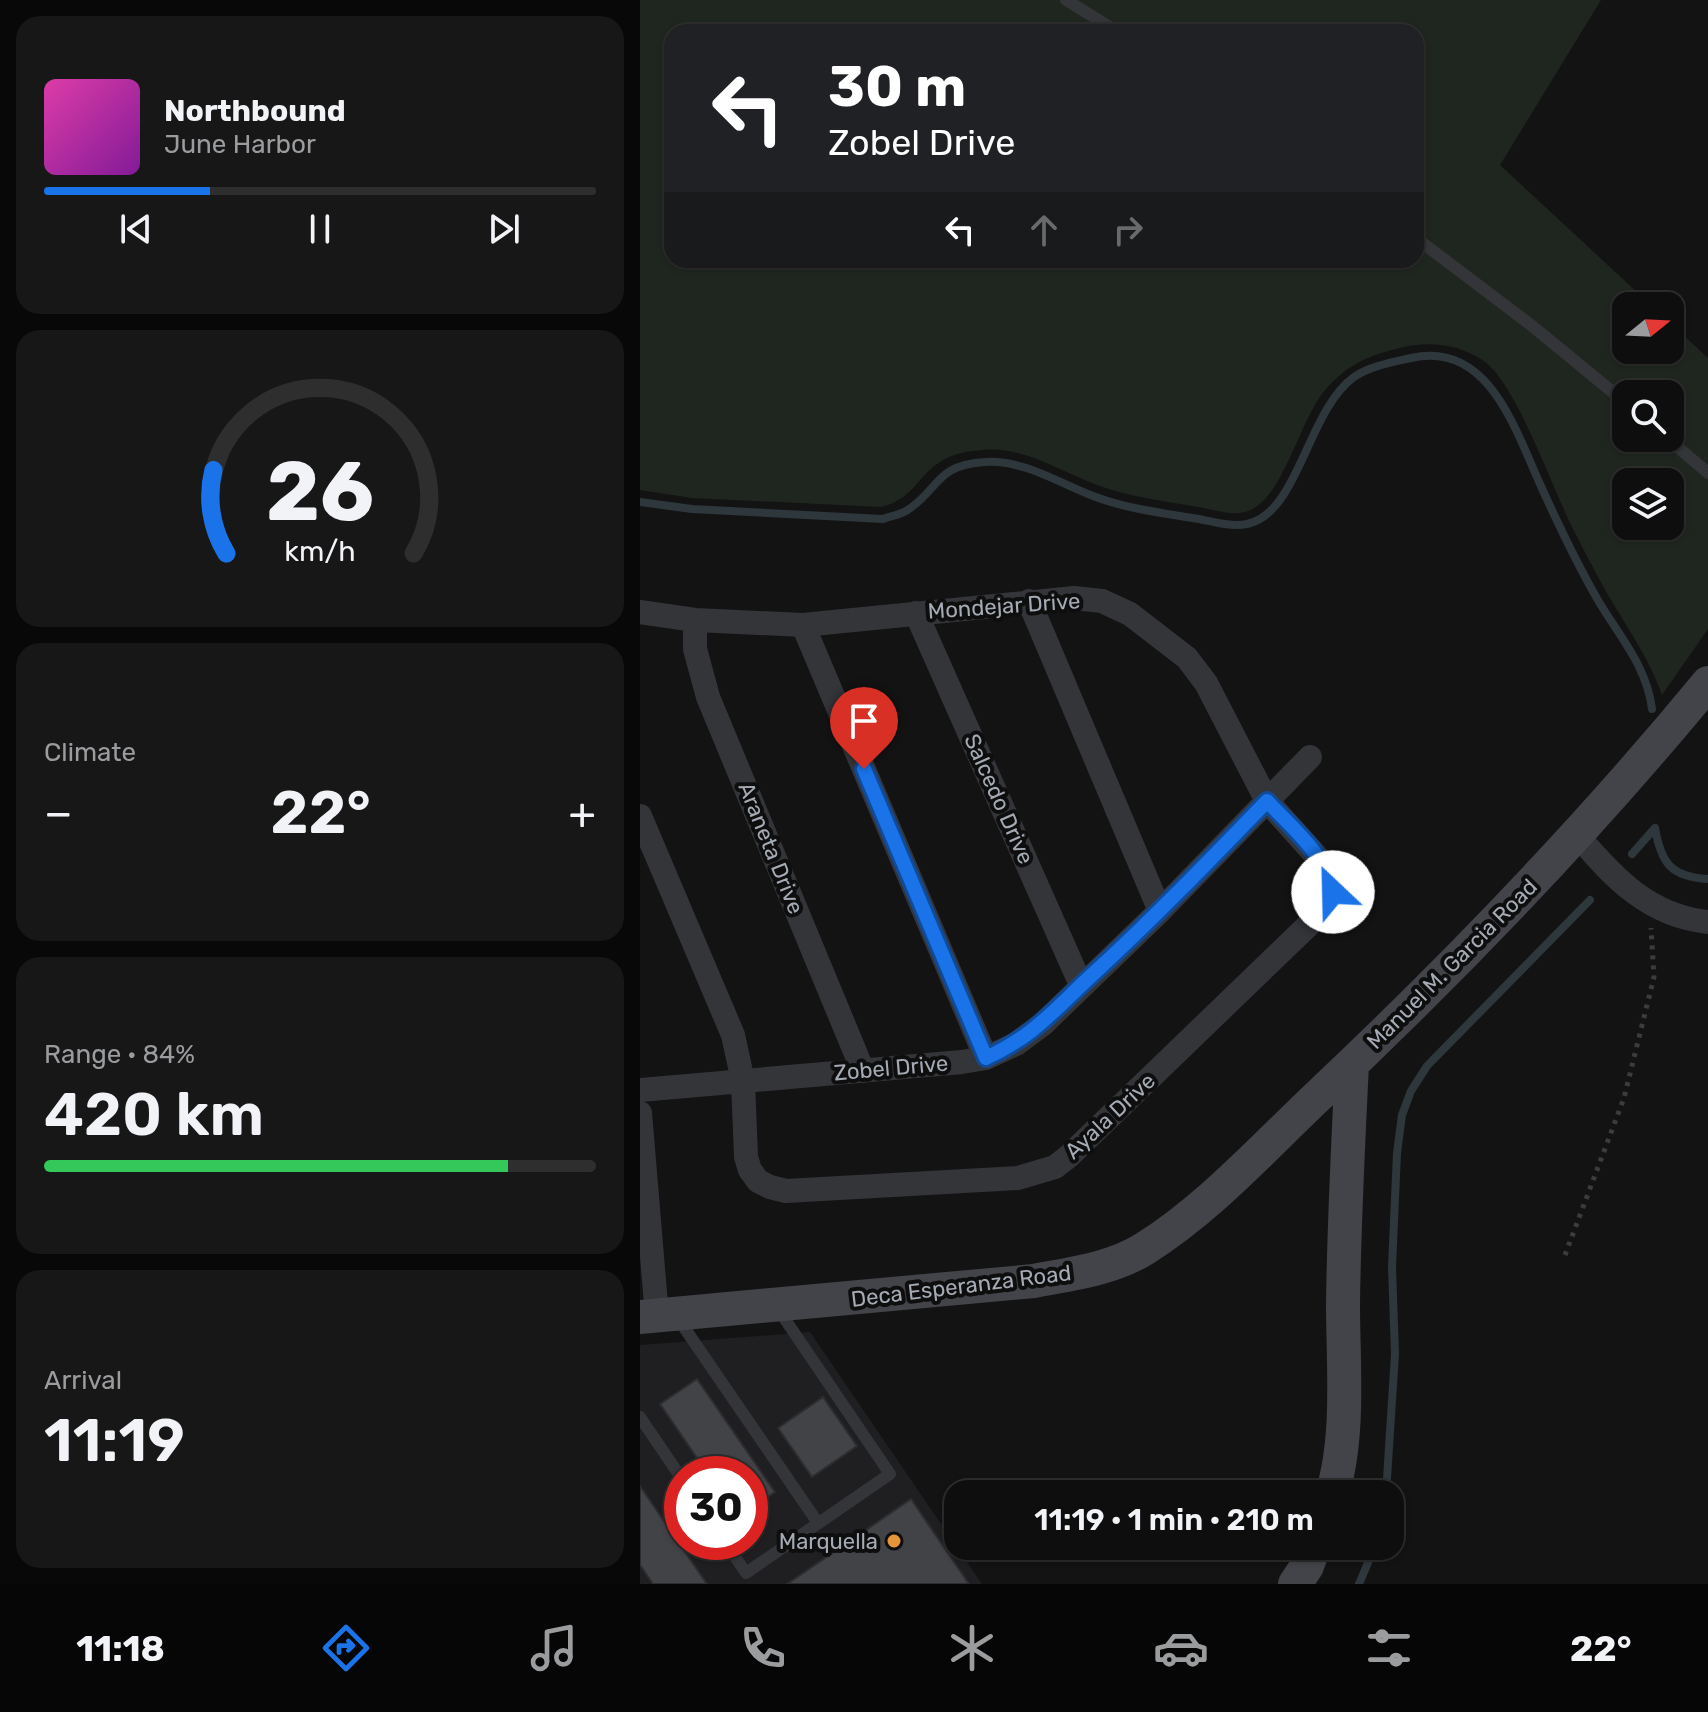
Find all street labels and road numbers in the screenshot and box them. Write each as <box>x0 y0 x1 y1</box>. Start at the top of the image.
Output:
street label: Mondejar Drive <box>927 587 1081 625</box>
street label: Salcedo Drive <box>958 730 1040 868</box>
street label: Araneta Drive <box>732 778 810 918</box>
street label: Manuel M. Garcia Road <box>1361 873 1543 1055</box>
street label: Zobel Drive <box>833 1050 949 1086</box>
street label: Ayala Drive <box>1059 1067 1161 1165</box>
street label: Deca Esperanza Road <box>849 1259 1073 1313</box>

